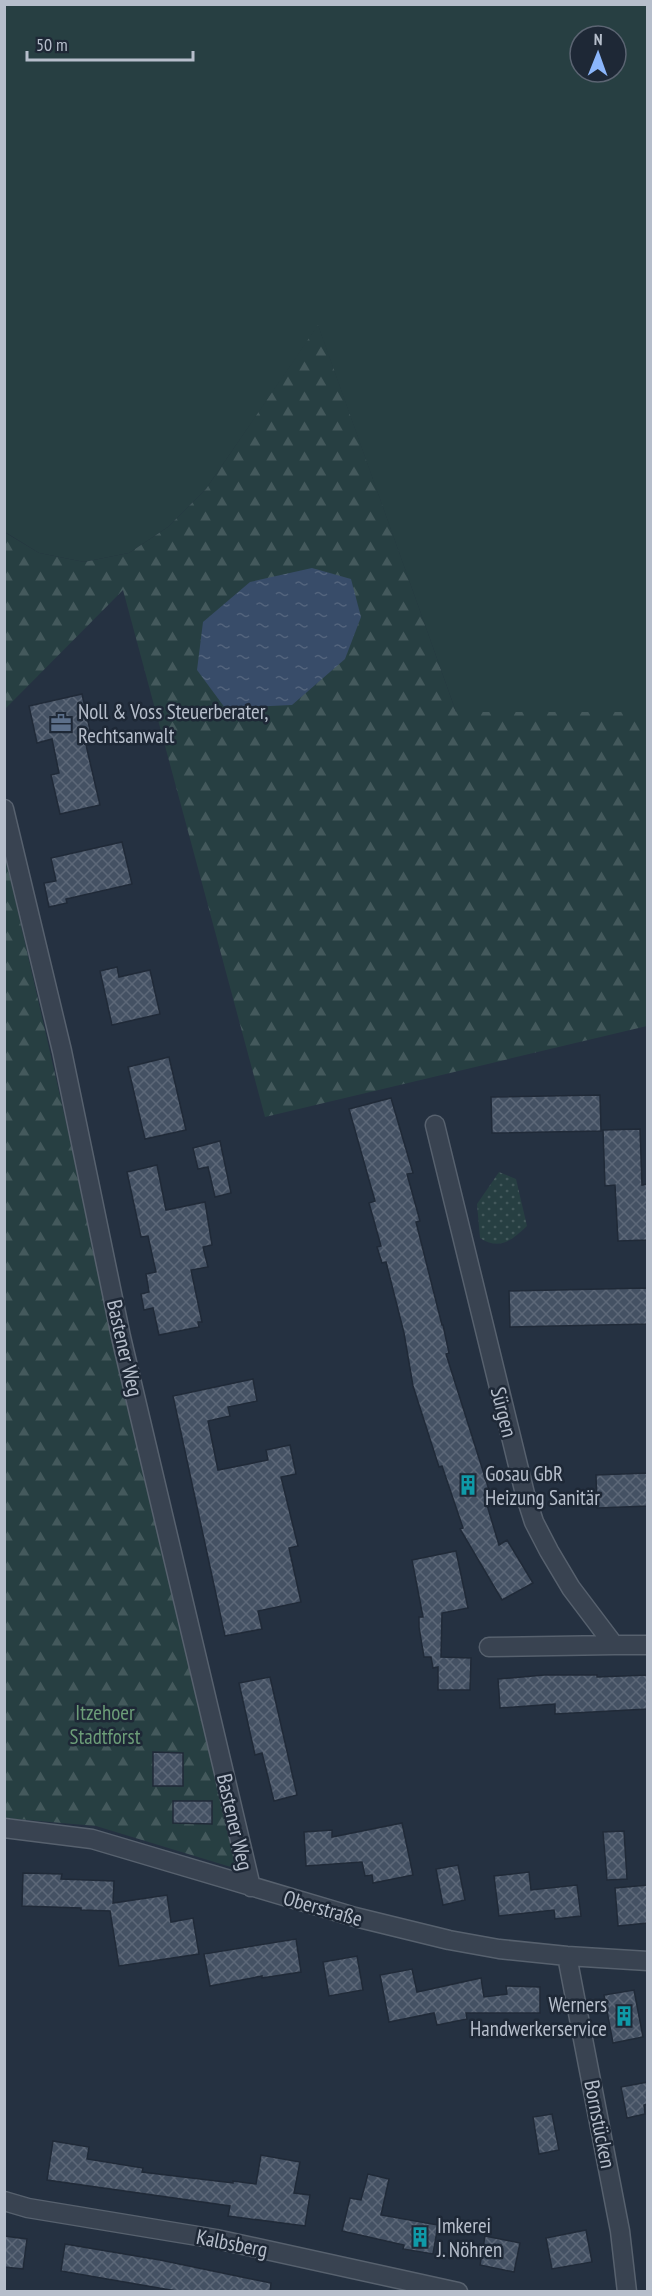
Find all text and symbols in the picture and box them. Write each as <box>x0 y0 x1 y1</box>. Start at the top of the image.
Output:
scale bar <box>27 24 194 62</box>
north arrow <box>568 24 628 84</box>
text: N <box>594 29 603 49</box>
text: 50 m <box>36 33 68 56</box>
place label: Noll & Voss Steuerberater, Rechtsanwalt <box>78 698 268 749</box>
office icon: Noll & Voss Steuerberater, Rechtsanwalt <box>49 711 73 735</box>
street label: Bastener Weg <box>101 1297 149 1399</box>
street label: Sürgen <box>485 1384 523 1440</box>
place label: Gosau GbR Heizung Sanitär <box>485 1460 600 1511</box>
building icon: Gosau GbR Heizung Sanitär <box>456 1473 480 1497</box>
park label: Itzehoer Stadtforst <box>70 1699 141 1750</box>
street label: Bastener Weg <box>211 1771 259 1873</box>
street label: Oberstraße <box>280 1884 366 1932</box>
place label: Werners Handwerkerservice <box>470 1991 607 2042</box>
building icon: Werners Handwerkerservice <box>612 2004 636 2028</box>
street label: Bornstücken <box>578 2078 622 2170</box>
place label: Imkerei J. Nöhren <box>436 2212 502 2263</box>
street label: Kalbsberg <box>194 2223 270 2263</box>
building icon: Imkerei J. Nöhren <box>408 2225 432 2249</box>

